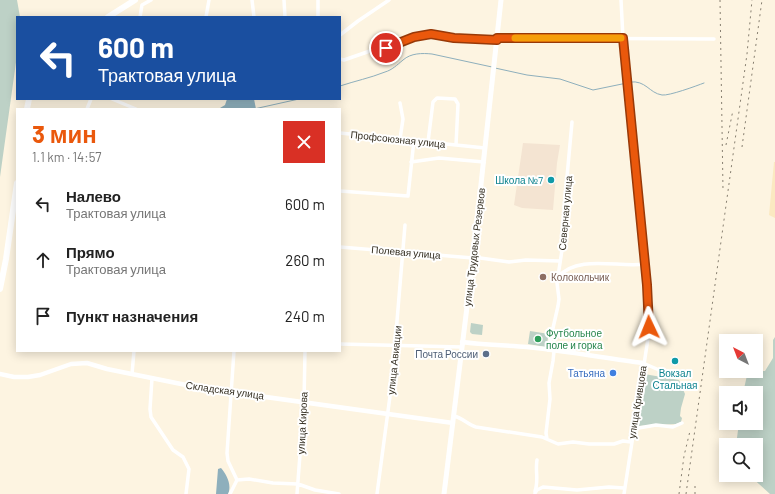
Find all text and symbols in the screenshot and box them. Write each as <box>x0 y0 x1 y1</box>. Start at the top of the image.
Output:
text: 600 m <box>98 30 174 64</box>
pin <box>369 31 403 65</box>
icon: left <box>32 32 84 84</box>
icon: arrive <box>375 37 397 59</box>
text: Трактовая улица <box>98 64 236 86</box>
text: 3 мин <box>32 119 97 148</box>
button: close <box>283 121 325 163</box>
street label: Профсоюзная улица <box>350 128 446 150</box>
text: 1.1 km · 14:57 <box>32 149 101 165</box>
place label: Школа №7 <box>495 174 543 186</box>
marker: Школа №7 <box>546 175 556 185</box>
street label: Северная улица <box>556 175 574 251</box>
text: Налево <box>66 187 121 205</box>
street label: улица Трудовых Резервов <box>461 187 487 307</box>
icon: left <box>32 193 54 215</box>
text: 600 m <box>285 195 325 213</box>
text: Трактовая улица <box>66 205 166 221</box>
text: Прямо <box>66 243 115 261</box>
street label: Полевая улица <box>371 243 442 261</box>
icon: ahead <box>32 249 54 271</box>
text: 260 m <box>285 251 325 269</box>
text: Трактовая улица <box>66 261 166 277</box>
place label: Колокольчик <box>551 271 610 283</box>
marker: Колокольчик <box>538 272 548 282</box>
icon: arrive <box>32 305 54 327</box>
position arrow <box>628 306 670 348</box>
text: Пункт назначения <box>66 307 198 325</box>
text: 240 m <box>285 307 325 325</box>
street label: улица Авиации <box>384 325 404 395</box>
place label: Футбольное поле и горка <box>546 327 603 351</box>
marker: Футбольное поле и горка <box>533 334 543 344</box>
north arrow <box>719 334 763 378</box>
map controls <box>719 334 763 482</box>
place label: Почта России <box>415 348 478 360</box>
marker: Почта России <box>481 349 491 359</box>
marker: Вокзал Стальная <box>670 356 680 366</box>
street label: улица Кривцова <box>625 364 649 439</box>
place label: Татьяна <box>568 367 605 379</box>
place label: Вокзал Стальная <box>653 367 697 391</box>
marker: Татьяна <box>608 368 618 378</box>
street label: Складская улица <box>185 379 265 401</box>
button: sound <box>719 386 763 430</box>
street label: улица Кирова <box>294 391 310 455</box>
button: search <box>719 438 763 482</box>

